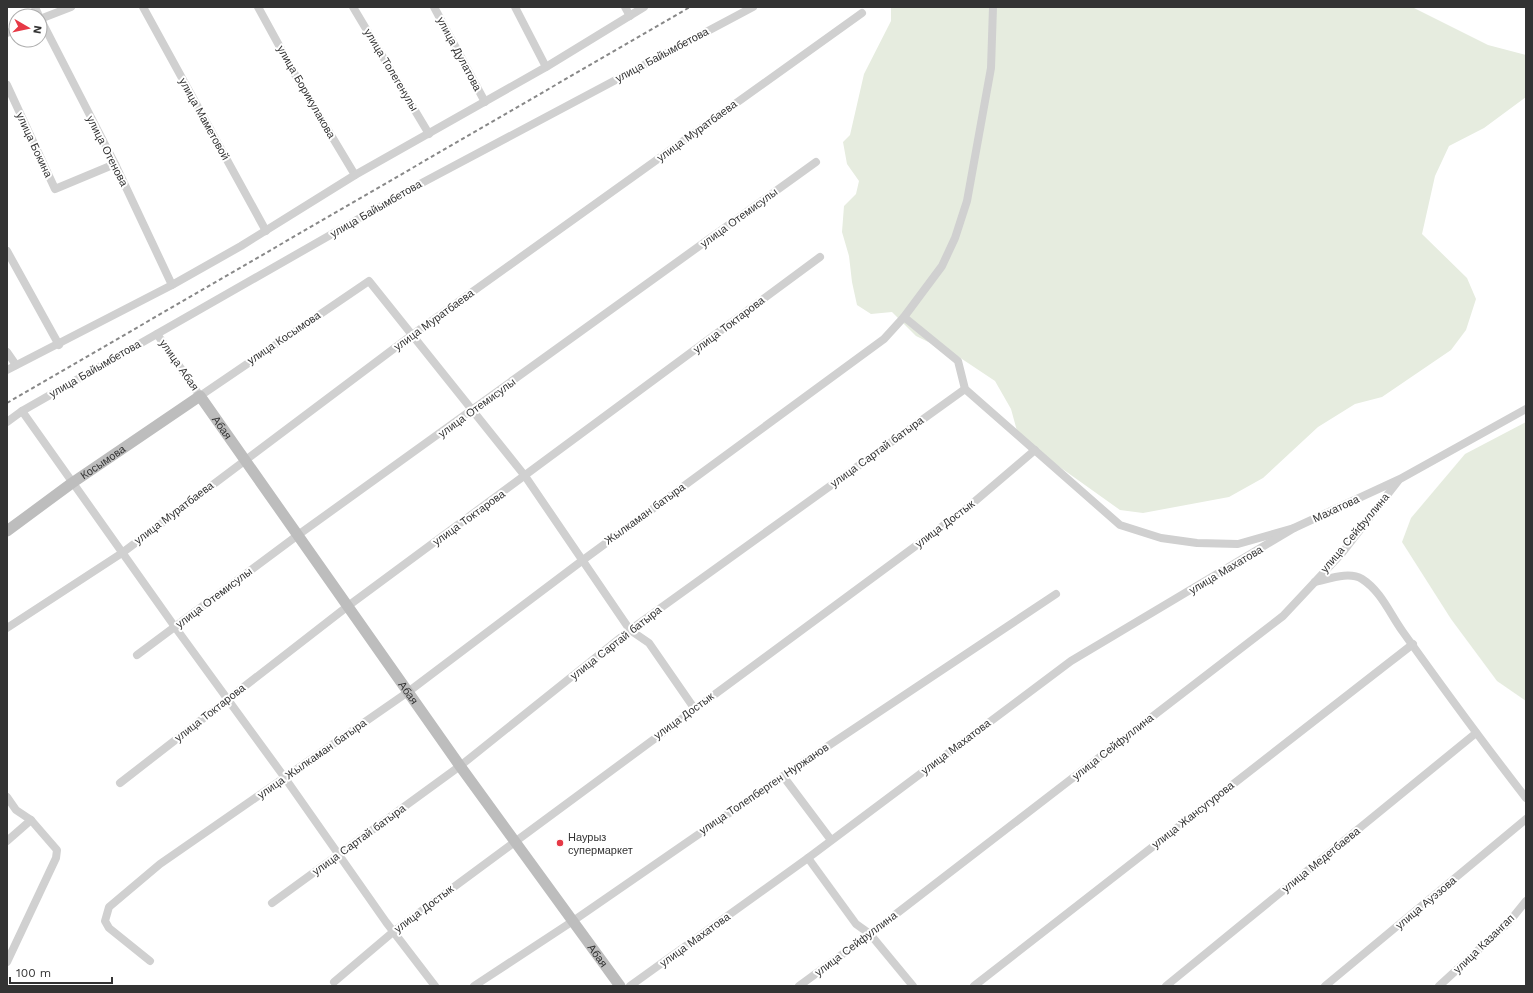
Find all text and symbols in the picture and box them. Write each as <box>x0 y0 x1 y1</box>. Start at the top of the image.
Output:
north arrow <box>8 8 48 48</box>
street label: улица Дулатова <box>434 15 484 94</box>
text: N <box>30 24 44 35</box>
street label: улица Байымбетова <box>613 25 712 85</box>
street label: улица Толегенулы <box>361 26 421 114</box>
street label: улица Борикулакова <box>274 43 338 142</box>
street label: улица Маметовой <box>176 76 232 162</box>
street label: улица Муратбаева <box>654 97 740 164</box>
street label: улица Бокина <box>13 110 55 180</box>
street label: улица Отенова <box>84 113 131 189</box>
street label: улица Байымбетова <box>328 177 425 241</box>
street label: улица Отемисулы <box>698 186 780 250</box>
street label: улица Муратбаева <box>391 286 477 353</box>
street label: улица Токтарова <box>691 293 768 356</box>
street label: улица Косымова <box>245 308 324 367</box>
street label: улица Байымбетова <box>47 337 144 401</box>
street label: улица Абая <box>157 337 201 393</box>
street label: улица Отемисулы <box>436 376 518 440</box>
street label: Абая <box>209 413 235 442</box>
street label: улица Сартай батыра <box>828 413 927 490</box>
street label: Косымова <box>78 442 128 482</box>
street label: улица Муратбаева <box>132 478 217 547</box>
street label: Жылкаман батыра <box>602 480 688 548</box>
street label: улица Токтарова <box>430 487 508 549</box>
street label: улица Сейфуллина <box>1318 490 1393 575</box>
street label: Махатова <box>1311 492 1362 525</box>
street label: улица Достык <box>913 497 977 551</box>
street label: улица Махатова <box>1187 542 1266 597</box>
street label: улица Отемисулы <box>173 565 255 631</box>
street label: улица Сартай батыра <box>568 603 665 683</box>
street label: Абая <box>396 678 421 707</box>
street label: улица Токтарова <box>172 681 249 745</box>
street label: улица Достык <box>651 690 717 742</box>
street label: улица Сейфуллина <box>1070 711 1157 783</box>
street label: улица Жылкаман батыра <box>255 716 370 802</box>
street label: улица Махатова <box>919 716 994 777</box>
street label: улица Толепберген Нуржанов <box>697 741 831 837</box>
street label: улица Жансугурова <box>1149 778 1237 851</box>
street label: улица Сартай батыра <box>310 801 409 878</box>
street label: улица Медетбаева <box>1279 824 1363 895</box>
place label: Наурыз супермаркет <box>568 831 633 857</box>
marker: Наурыз супермаркет <box>555 838 565 848</box>
street label: улица Ауэзова <box>1393 873 1460 932</box>
street label: улица Достык <box>392 882 456 936</box>
street label: улица Сейфуллина <box>812 908 900 979</box>
street label: улица Махатова <box>657 910 733 970</box>
street label: улица Казангап <box>1451 912 1517 976</box>
street label: Абая <box>585 941 611 970</box>
scale bar <box>10 959 112 985</box>
text: 100 m <box>16 966 51 980</box>

